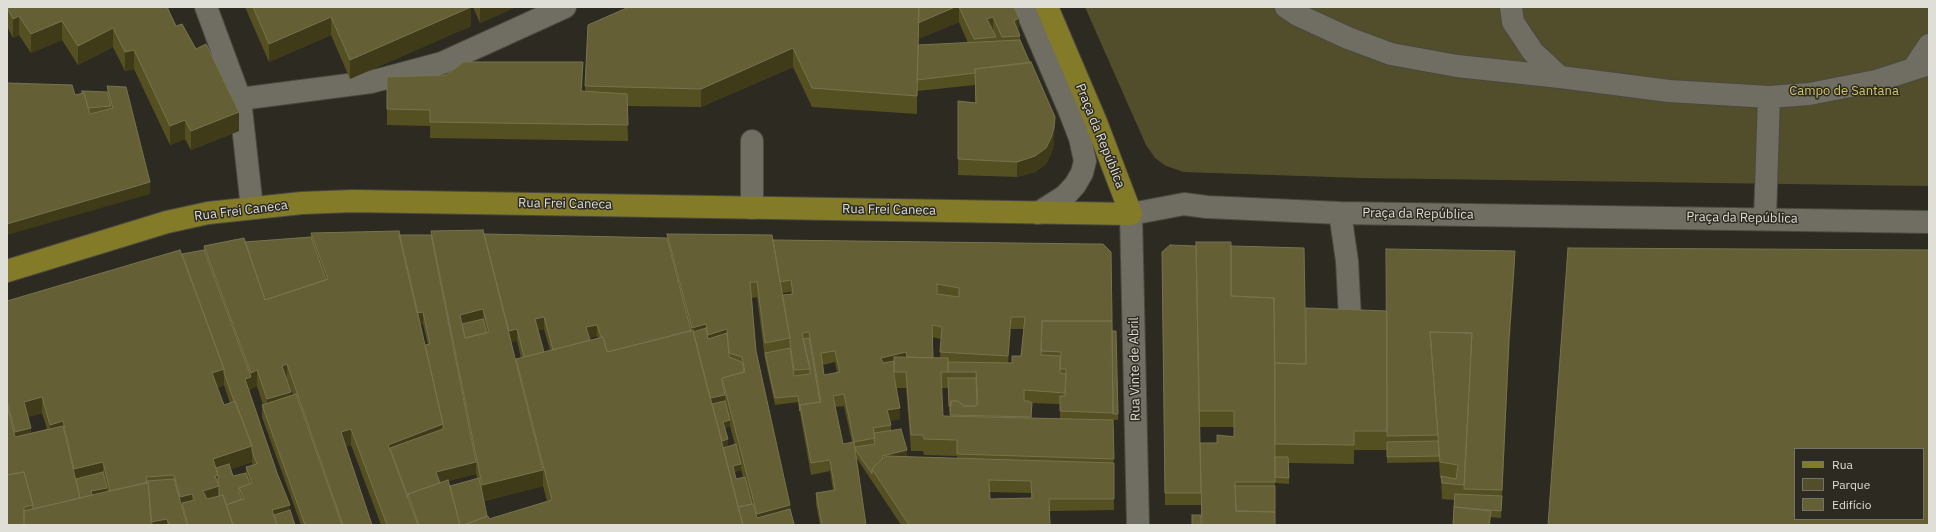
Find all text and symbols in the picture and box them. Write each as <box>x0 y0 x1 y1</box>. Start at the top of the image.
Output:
street label: Praça da República <box>1072 81 1128 191</box>
park label: Campo de Santana <box>1789 83 1899 99</box>
street label: Rua Frei Caneca <box>518 195 612 213</box>
street label: Rua Frei Caneca <box>193 198 289 224</box>
street label: Rua Frei Caneca <box>842 201 936 219</box>
street label: Praça da República <box>1362 205 1474 223</box>
street label: Praça da República <box>1686 209 1798 227</box>
street label: Rua Vinte de Abril <box>1126 317 1144 421</box>
legend <box>1794 448 1924 520</box>
text: Rua <box>1832 457 1853 472</box>
text: Parque <box>1832 477 1870 492</box>
text: Edifício <box>1832 497 1871 512</box>

